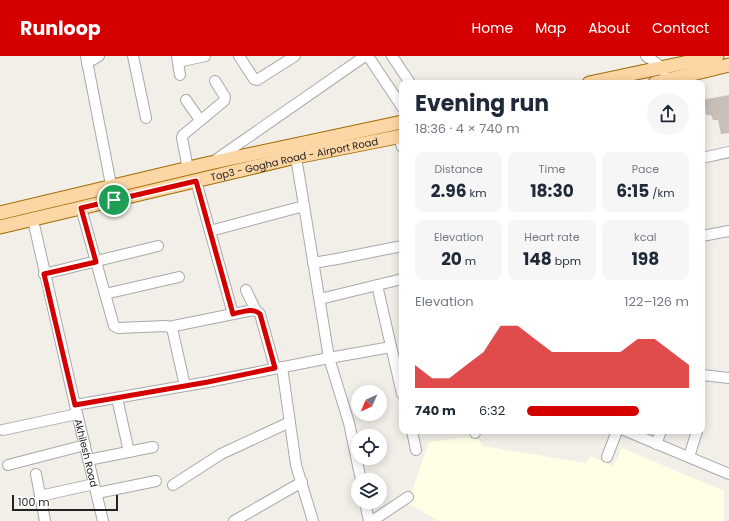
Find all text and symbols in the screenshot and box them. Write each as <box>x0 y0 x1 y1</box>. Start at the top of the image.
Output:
text: Runloop <box>20 15 101 42</box>
text: Home <box>471 18 513 38</box>
text: Map <box>535 18 566 38</box>
text: About <box>588 18 630 38</box>
text: Contact <box>652 18 709 38</box>
text: Evening run <box>415 88 549 119</box>
button: share <box>647 93 689 135</box>
text: 18:36 · 4 × 740 m <box>415 119 520 138</box>
street label: Top3 - Gogha Road - Airport Road <box>209 133 379 185</box>
text: Distance <box>435 161 483 177</box>
text: Time <box>539 161 565 177</box>
text: Pace <box>632 161 659 177</box>
text: 2.96 <box>431 179 467 203</box>
text: 18:30 <box>530 179 574 203</box>
text: 6:15 <box>616 179 649 203</box>
pin <box>97 183 131 217</box>
text: km <box>467 185 487 201</box>
text: /km <box>649 185 674 201</box>
icon: arrive <box>103 189 125 211</box>
text: Elevation <box>434 229 483 245</box>
text: Heart rate <box>524 229 580 245</box>
text: kcal <box>634 229 657 245</box>
text: 20 <box>441 247 462 271</box>
text: 148 <box>523 247 552 271</box>
text: 198 <box>631 247 659 271</box>
text: m <box>462 253 476 269</box>
text: bpm <box>552 253 581 269</box>
text: Elevation <box>415 292 474 311</box>
text: 122–126 m <box>624 292 689 311</box>
north arrow <box>351 385 387 421</box>
map controls <box>351 385 387 509</box>
text: 740 m <box>415 401 456 420</box>
text: 6:32 <box>479 401 505 420</box>
street label: Akhilesh Road <box>71 417 102 489</box>
button: locate <box>351 429 387 465</box>
button: layers <box>351 473 387 509</box>
scale bar <box>12 493 118 512</box>
text: 100 m <box>18 494 50 510</box>

